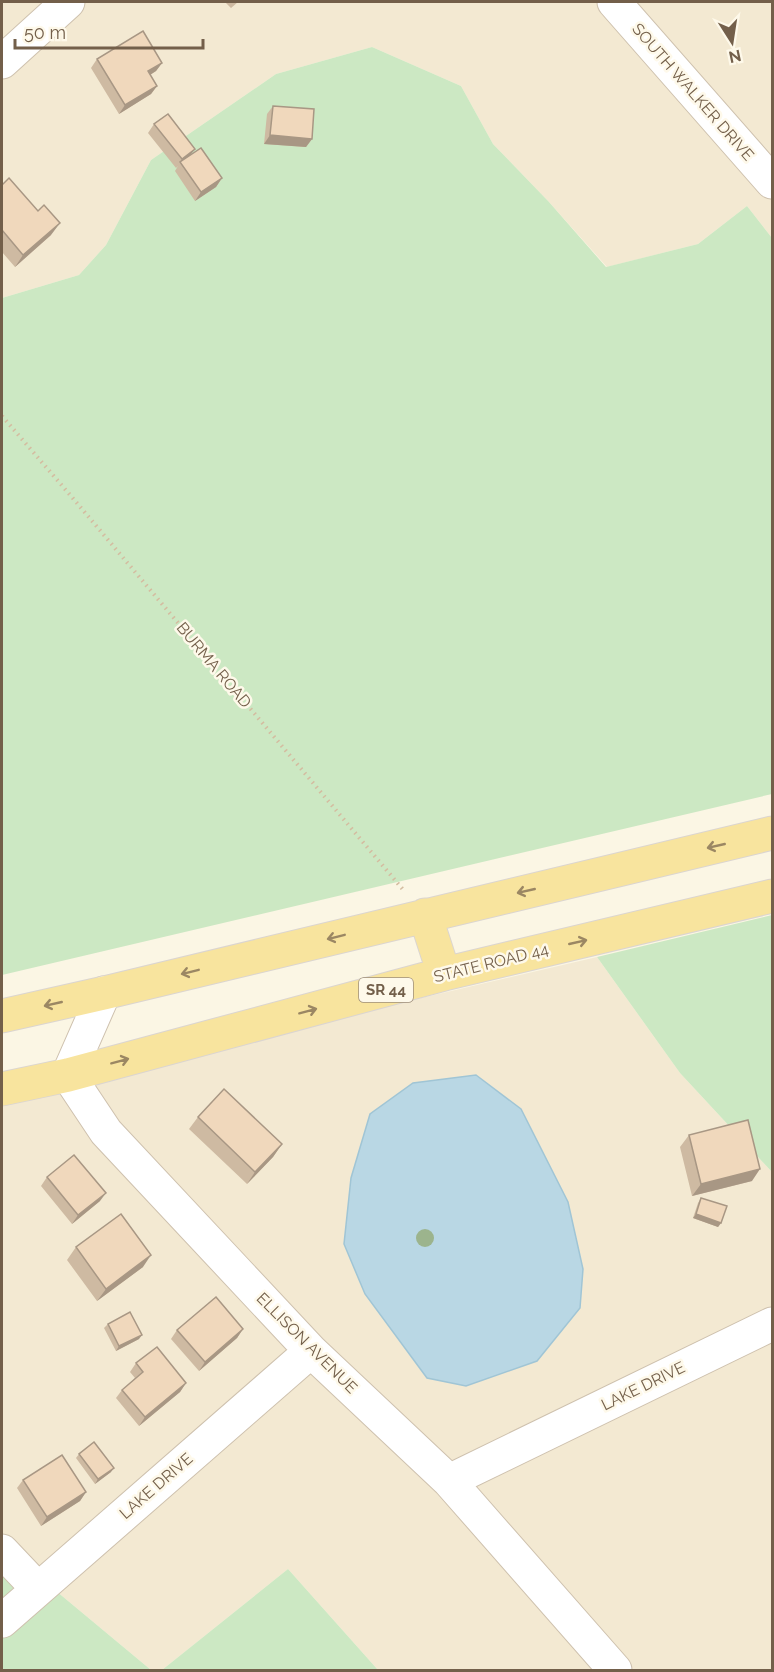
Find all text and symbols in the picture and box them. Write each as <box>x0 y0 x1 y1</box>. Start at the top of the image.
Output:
scale bar <box>15 12 202 50</box>
north arrow <box>702 12 762 72</box>
street label: SOUTH WALKER DRIVE <box>628 19 758 165</box>
text: 50 m <box>24 22 66 43</box>
text: N <box>727 46 743 67</box>
street label: BURMA ROAD <box>173 618 255 712</box>
one-way arrow <box>706 841 725 853</box>
one-way arrow <box>517 886 536 898</box>
one-way arrow <box>327 931 346 943</box>
one-way arrow <box>569 936 588 948</box>
street label: STATE ROAD 44 <box>432 940 551 986</box>
one-way arrow <box>181 966 200 978</box>
road number: SR 44 <box>359 978 413 1002</box>
one-way arrow <box>43 999 63 1010</box>
one-way arrow <box>298 1005 317 1016</box>
one-way arrow <box>110 1055 129 1067</box>
street label: ELLISON AVENUE <box>253 1289 362 1398</box>
street label: LAKE DRIVE <box>598 1357 688 1414</box>
street label: LAKE DRIVE <box>116 1449 197 1523</box>

